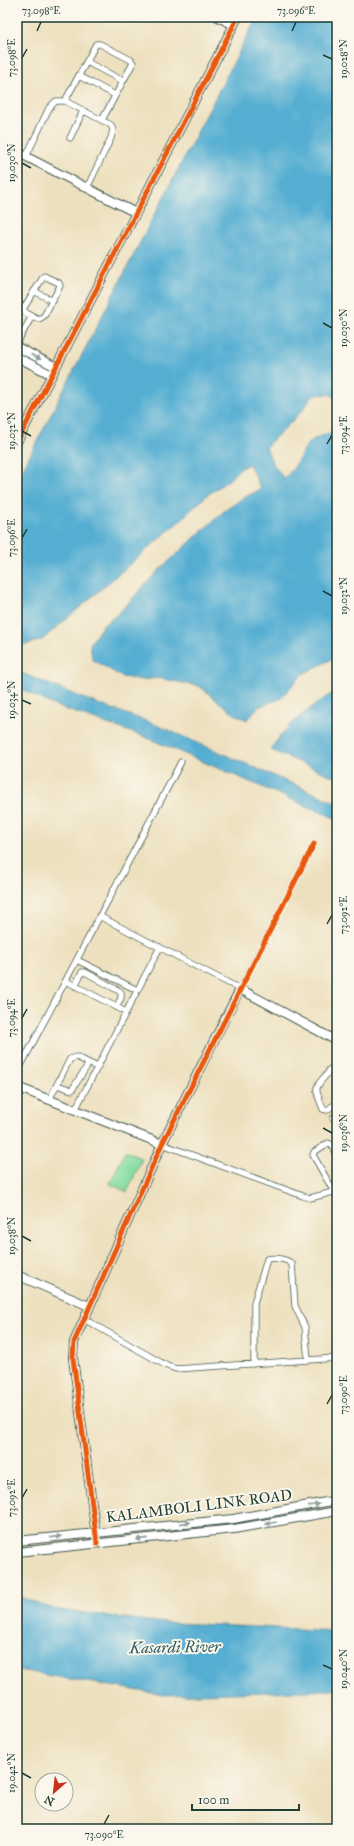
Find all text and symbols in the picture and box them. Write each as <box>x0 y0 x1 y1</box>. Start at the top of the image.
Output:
text: 73.098°E <box>22 5 60 17</box>
text: 73.096°E <box>277 5 315 17</box>
text: 73.098°E <box>6 39 18 77</box>
text: 19.028°N <box>338 39 350 79</box>
text: 19.030°N <box>6 143 18 183</box>
text: 19.030°N <box>338 308 350 348</box>
one-way arrow <box>31 354 42 361</box>
text: 19.032°N <box>6 411 18 450</box>
text: 73.094°E <box>338 416 350 454</box>
text: 73.096°E <box>6 519 18 557</box>
text: 19.032°N <box>338 576 350 615</box>
text: 19.034°N <box>6 680 18 719</box>
text: 73.092°E <box>338 896 350 934</box>
text: 73.094°E <box>6 999 18 1037</box>
text: 19.036°N <box>338 1113 350 1152</box>
text: 19.038°N <box>6 1216 18 1255</box>
text: 73.090°E <box>338 1375 350 1415</box>
text: 73.092°E <box>6 1479 18 1517</box>
street label: KALAMBOLI LINK ROAD <box>105 1486 293 1526</box>
one-way arrow <box>308 1502 320 1508</box>
one-way arrow <box>179 1520 191 1527</box>
one-way arrow <box>265 1521 277 1527</box>
one-way arrow <box>50 1534 62 1540</box>
one-way arrow <box>136 1535 148 1542</box>
water label: Kasardi River <box>128 1637 222 1657</box>
text: 19.040°N <box>338 1648 350 1689</box>
text: 19.042°N <box>6 1753 18 1793</box>
north arrow <box>34 1772 74 1812</box>
scale bar <box>192 1786 299 1812</box>
text: N <box>42 1792 57 1808</box>
text: 100 m <box>198 1793 229 1807</box>
text: 73.090°E <box>84 1829 124 1841</box>

